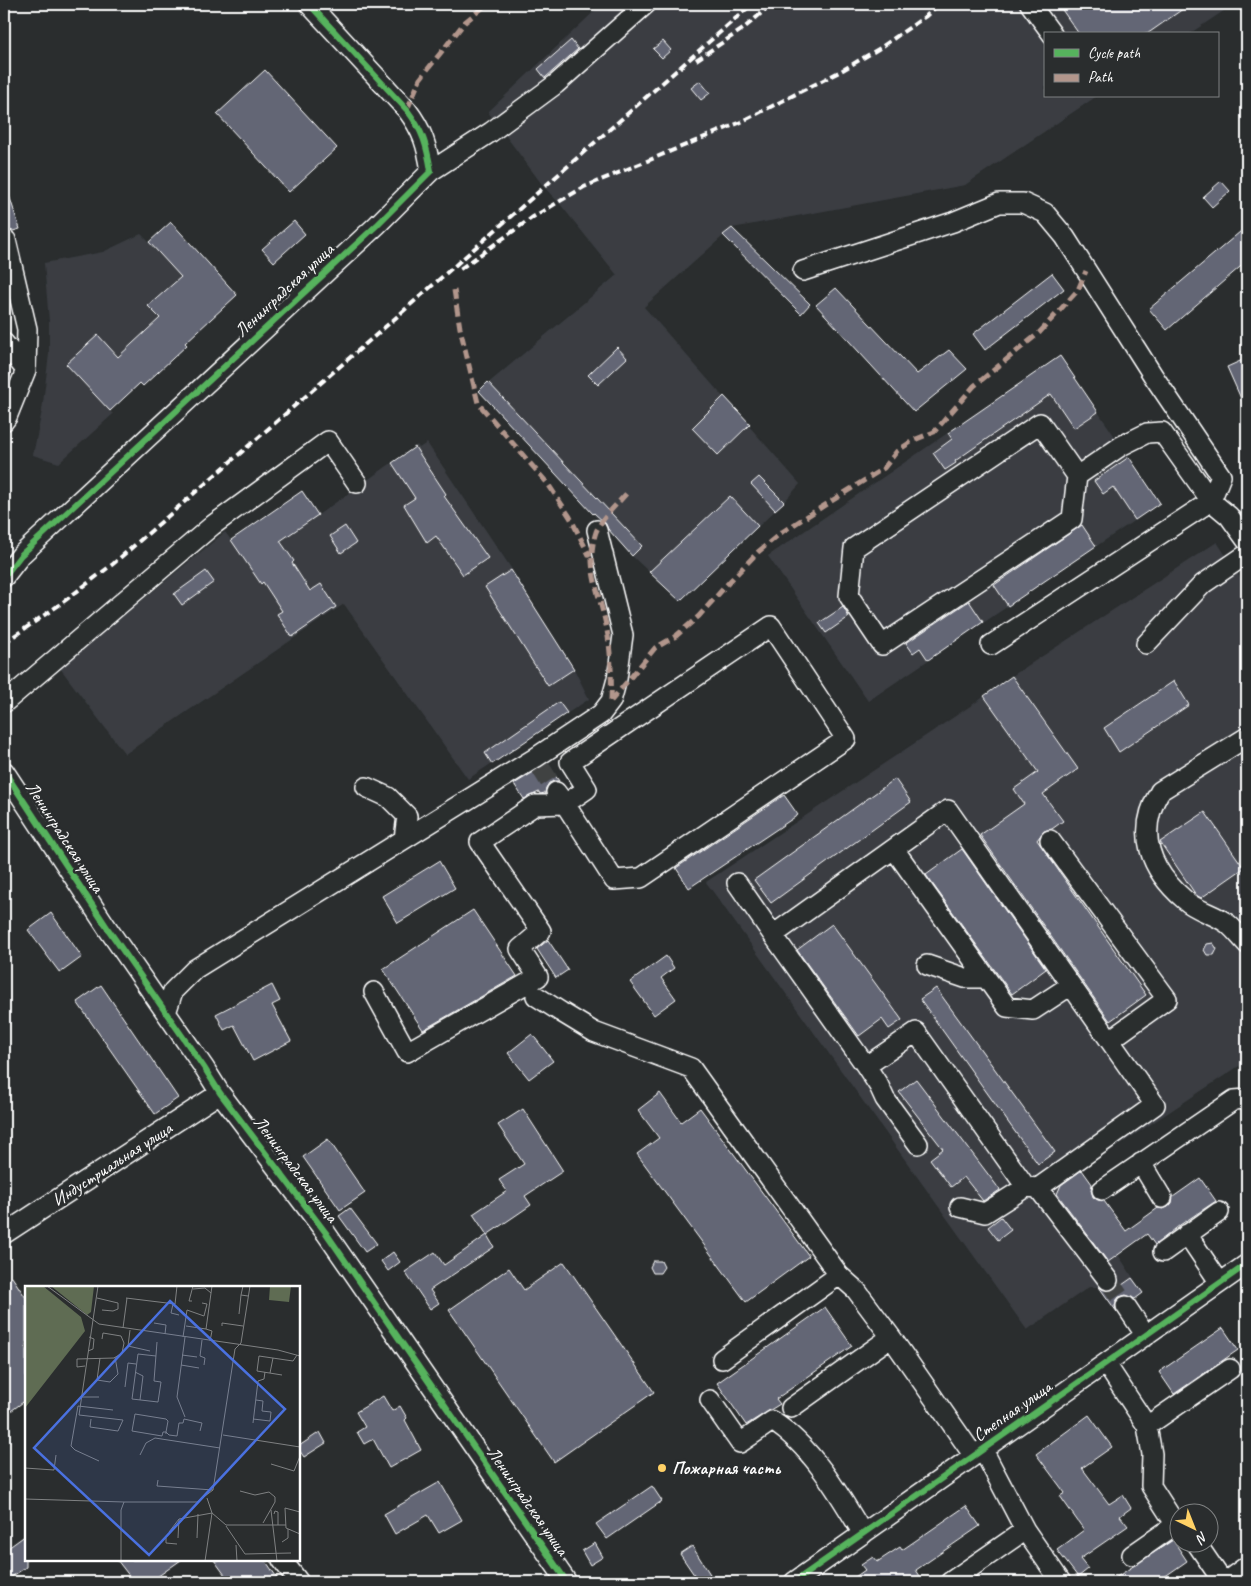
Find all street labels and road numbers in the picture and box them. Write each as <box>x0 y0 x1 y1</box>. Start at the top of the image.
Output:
street label: Ленинградская улица <box>230 237 339 341</box>
street label: Ленинградская улица <box>21 778 110 898</box>
street label: Ленинградская улица <box>249 1112 344 1228</box>
street label: Индустриальная улица <box>48 1116 178 1211</box>
street label: Степная улица <box>968 1375 1057 1446</box>
street label: Ленинградская улица <box>482 1443 575 1561</box>

